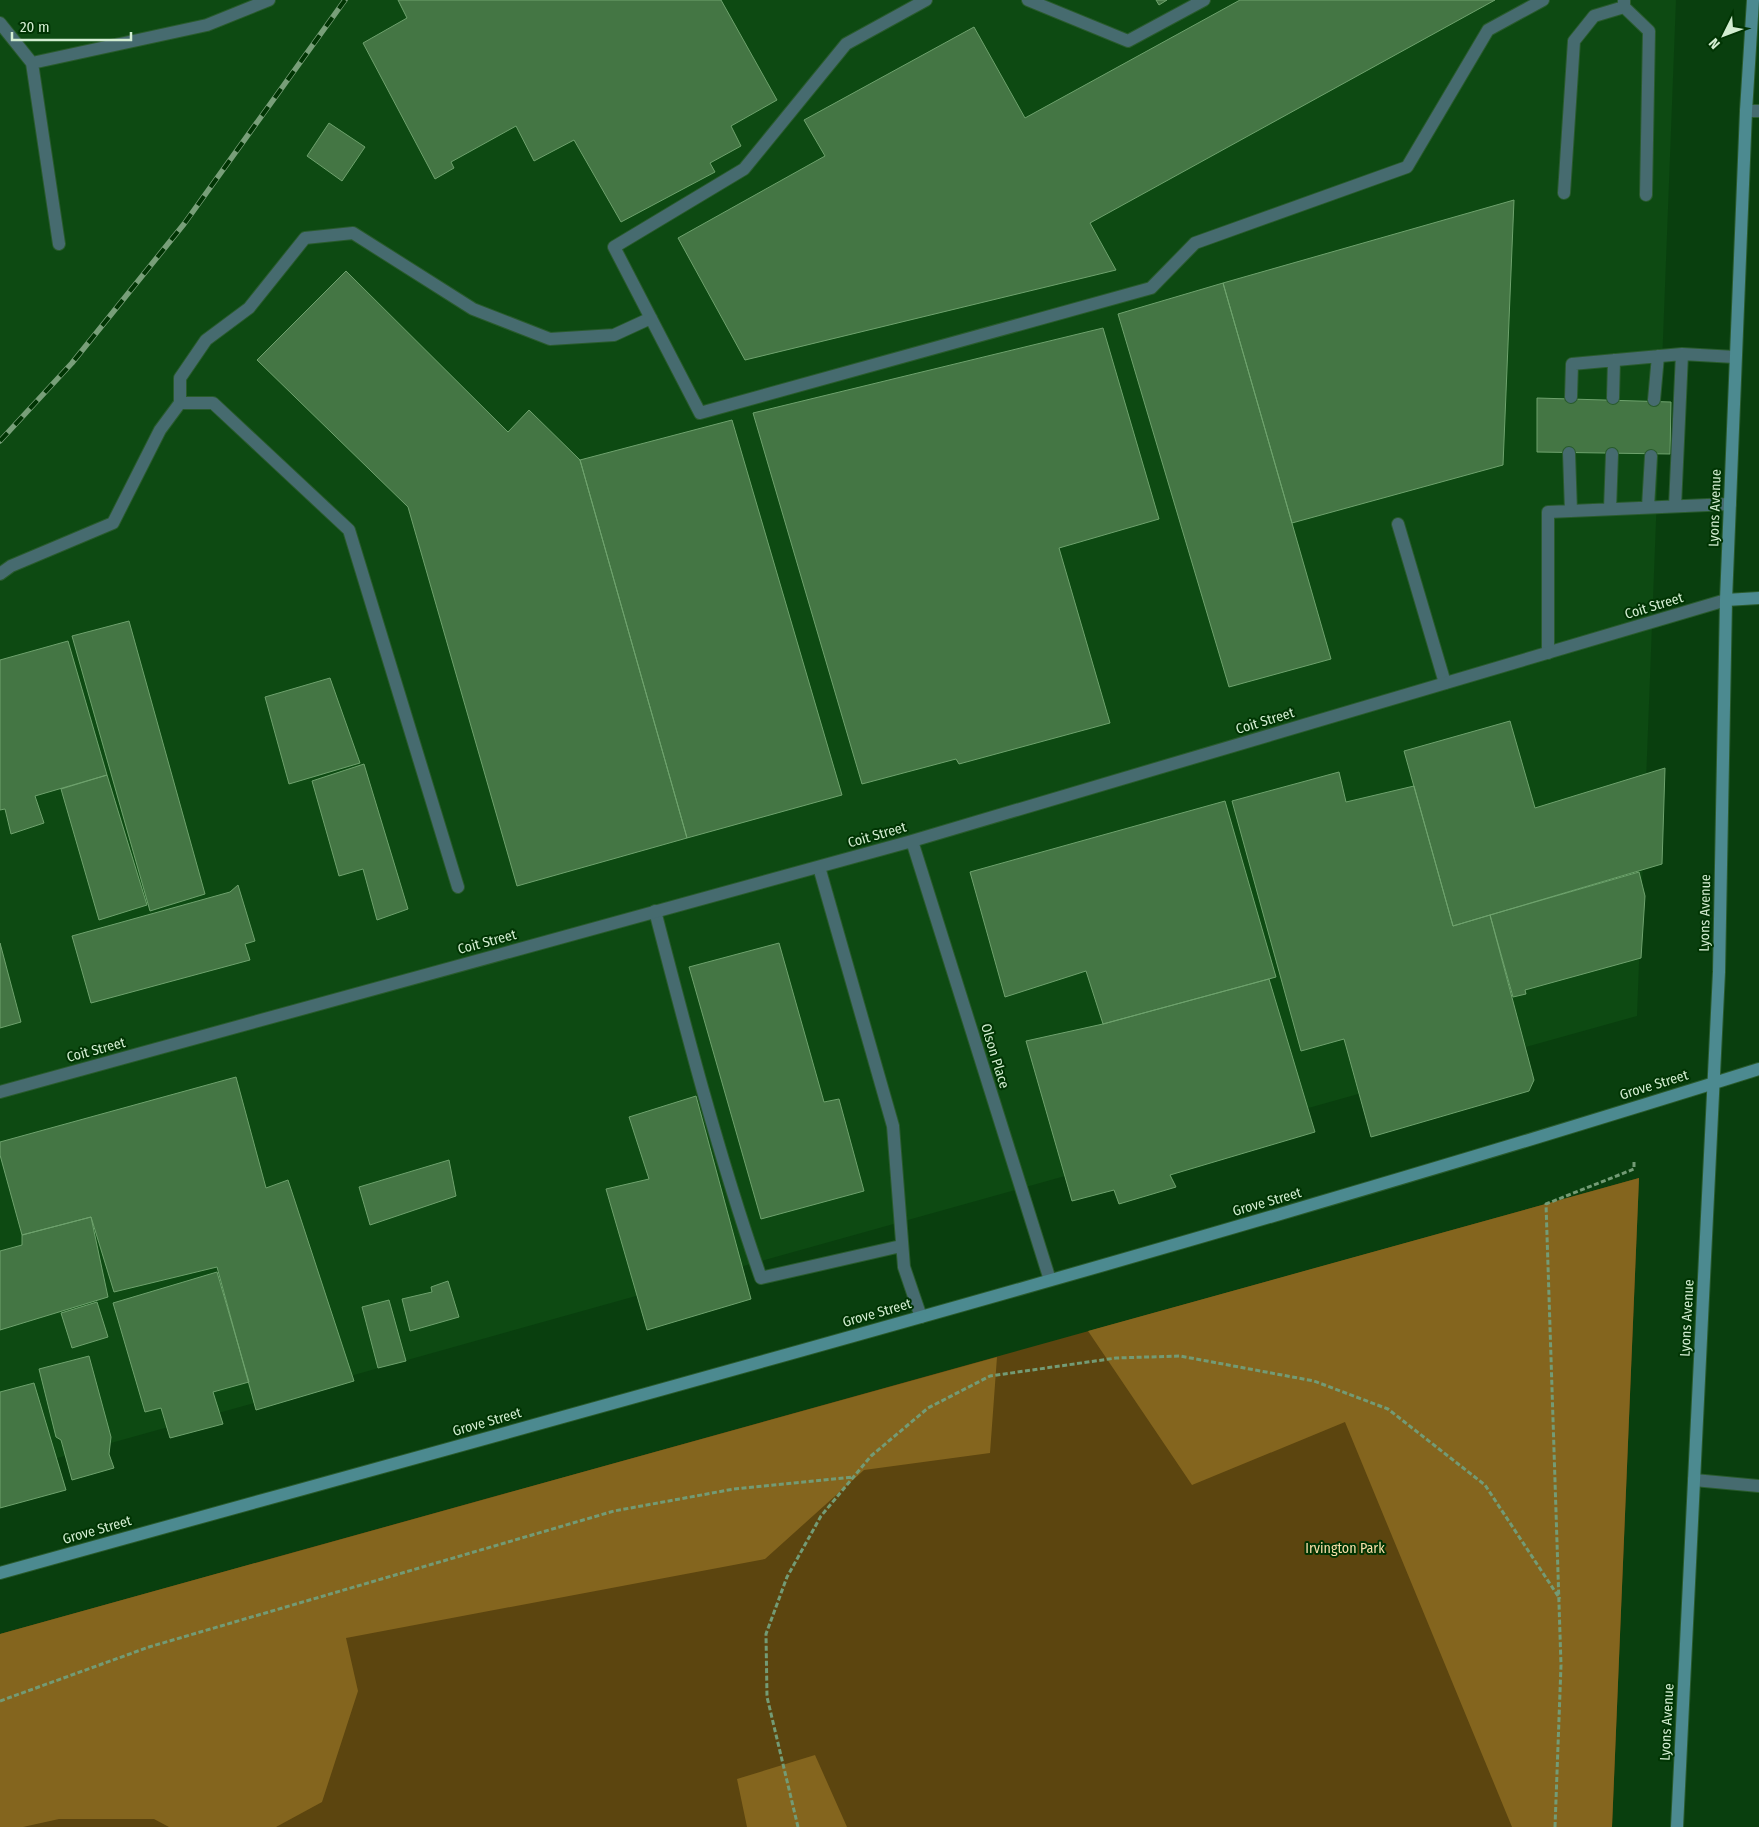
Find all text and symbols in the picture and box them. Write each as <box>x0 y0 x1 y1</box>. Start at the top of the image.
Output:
scale bar <box>12 10 131 42</box>
north arrow <box>1699 10 1749 60</box>
text: 20 m <box>20 18 50 36</box>
text: N <box>1706 35 1724 52</box>
street label: Lyons Avenue <box>1705 469 1725 547</box>
street label: Coit Street <box>1623 589 1686 623</box>
street label: Coit Street <box>1234 704 1297 738</box>
street label: Coit Street <box>846 818 909 851</box>
street label: Lyons Avenue <box>1696 874 1714 952</box>
street label: Coit Street <box>456 926 519 958</box>
street label: Olson Place <box>977 1022 1013 1091</box>
street label: Coit Street <box>65 1034 128 1066</box>
street label: Grove Street <box>1618 1066 1691 1103</box>
street label: Grove Street <box>1231 1184 1304 1220</box>
street label: Lyons Avenue <box>1676 1279 1698 1357</box>
street label: Grove Street <box>841 1295 914 1331</box>
street label: Grove Street <box>451 1404 524 1440</box>
street label: Grove Street <box>61 1512 134 1548</box>
park label: Irvington Park <box>1305 1540 1385 1557</box>
street label: Lyons Avenue <box>1656 1683 1678 1761</box>

